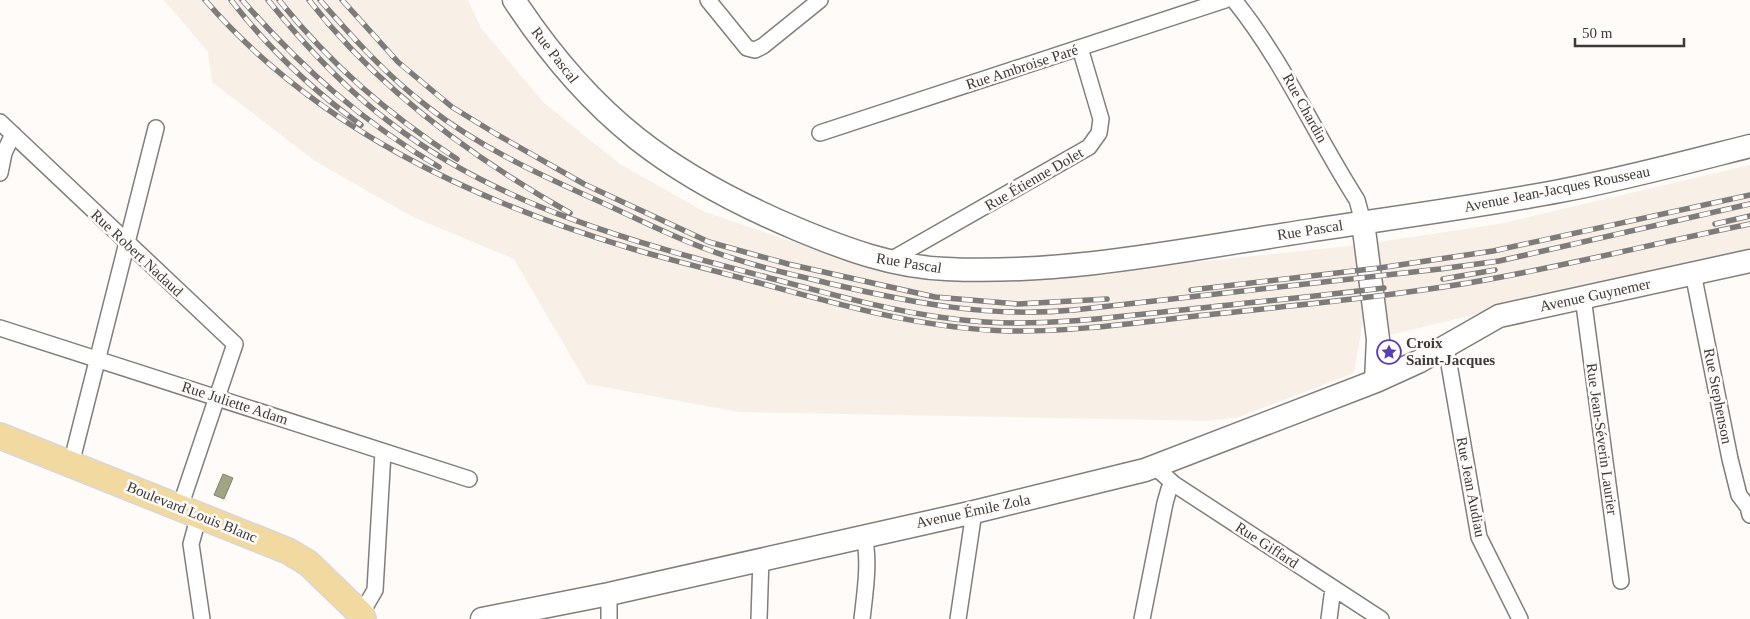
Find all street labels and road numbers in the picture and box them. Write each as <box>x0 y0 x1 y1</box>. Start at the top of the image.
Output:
street label: Rue Pascal <box>528 24 582 86</box>
street label: Rue Ambroise Paré <box>964 41 1080 93</box>
street label: Rue Chardin <box>1280 71 1331 146</box>
street label: Rue Étienne Dolet <box>982 144 1087 214</box>
street label: Avenue Jean-Jacques Rousseau <box>1463 163 1652 215</box>
street label: Rue Robert Nadaud <box>88 207 186 300</box>
street label: Rue Pascal <box>1276 217 1344 243</box>
street label: Rue Pascal <box>875 250 943 276</box>
street label: Avenue Guynemer <box>1538 275 1652 315</box>
street label: Rue Stephenson <box>1701 347 1735 446</box>
street label: Rue Jean-Séverin Laurier <box>1583 362 1621 516</box>
street label: Rue Juliette Adam <box>180 378 290 428</box>
street label: Rue Jean Audiau <box>1453 436 1489 539</box>
street label: Boulevard Louis Blanc <box>124 479 260 546</box>
street label: Avenue Émile Zola <box>914 491 1032 531</box>
street label: Rue Giffard <box>1233 519 1302 572</box>

